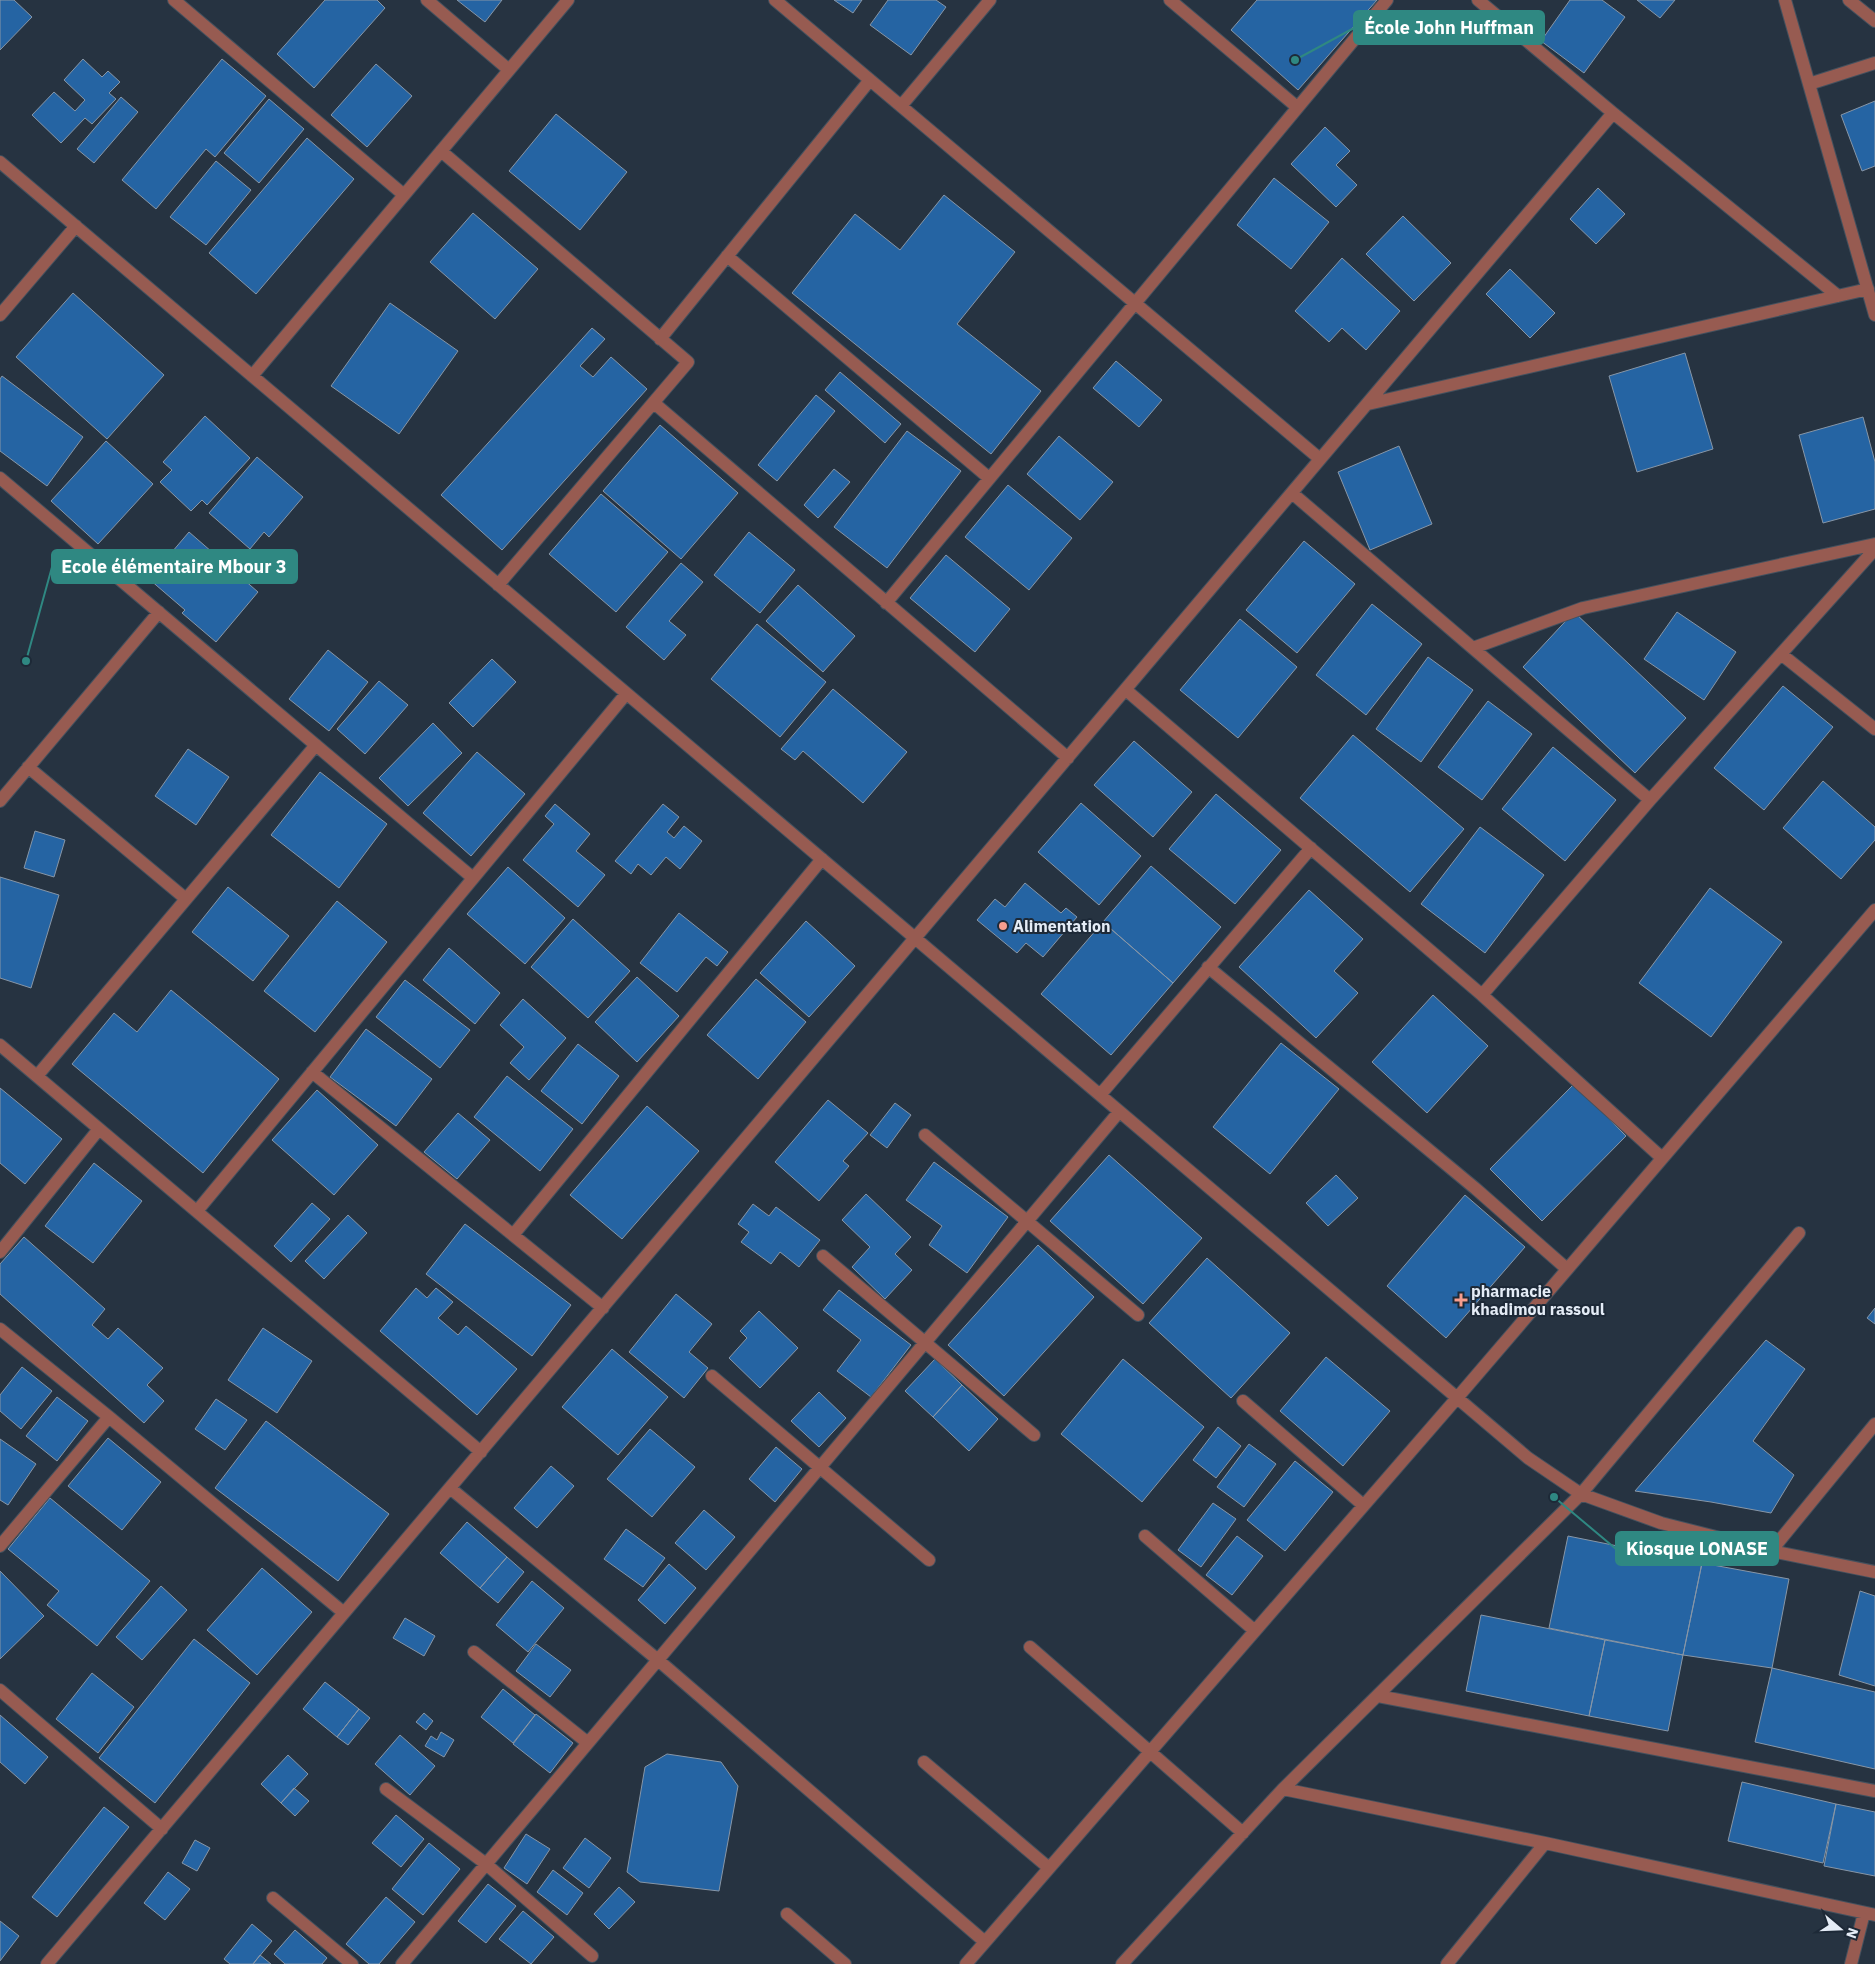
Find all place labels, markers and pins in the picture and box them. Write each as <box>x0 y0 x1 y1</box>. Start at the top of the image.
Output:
callout: École John Huffman <box>1354 11 1544 44</box>
callout: Ecole élémentaire Mbour 3 <box>52 550 297 583</box>
place label: Alimentation <box>1013 916 1111 936</box>
marker: Alimentation <box>997 920 1009 932</box>
place label: pharmacie khadimou rassoul <box>1471 1281 1605 1319</box>
marker: pharmacie khadimou rassoul <box>1455 1294 1467 1306</box>
callout: Kiosque LONASE <box>1616 1532 1778 1565</box>

